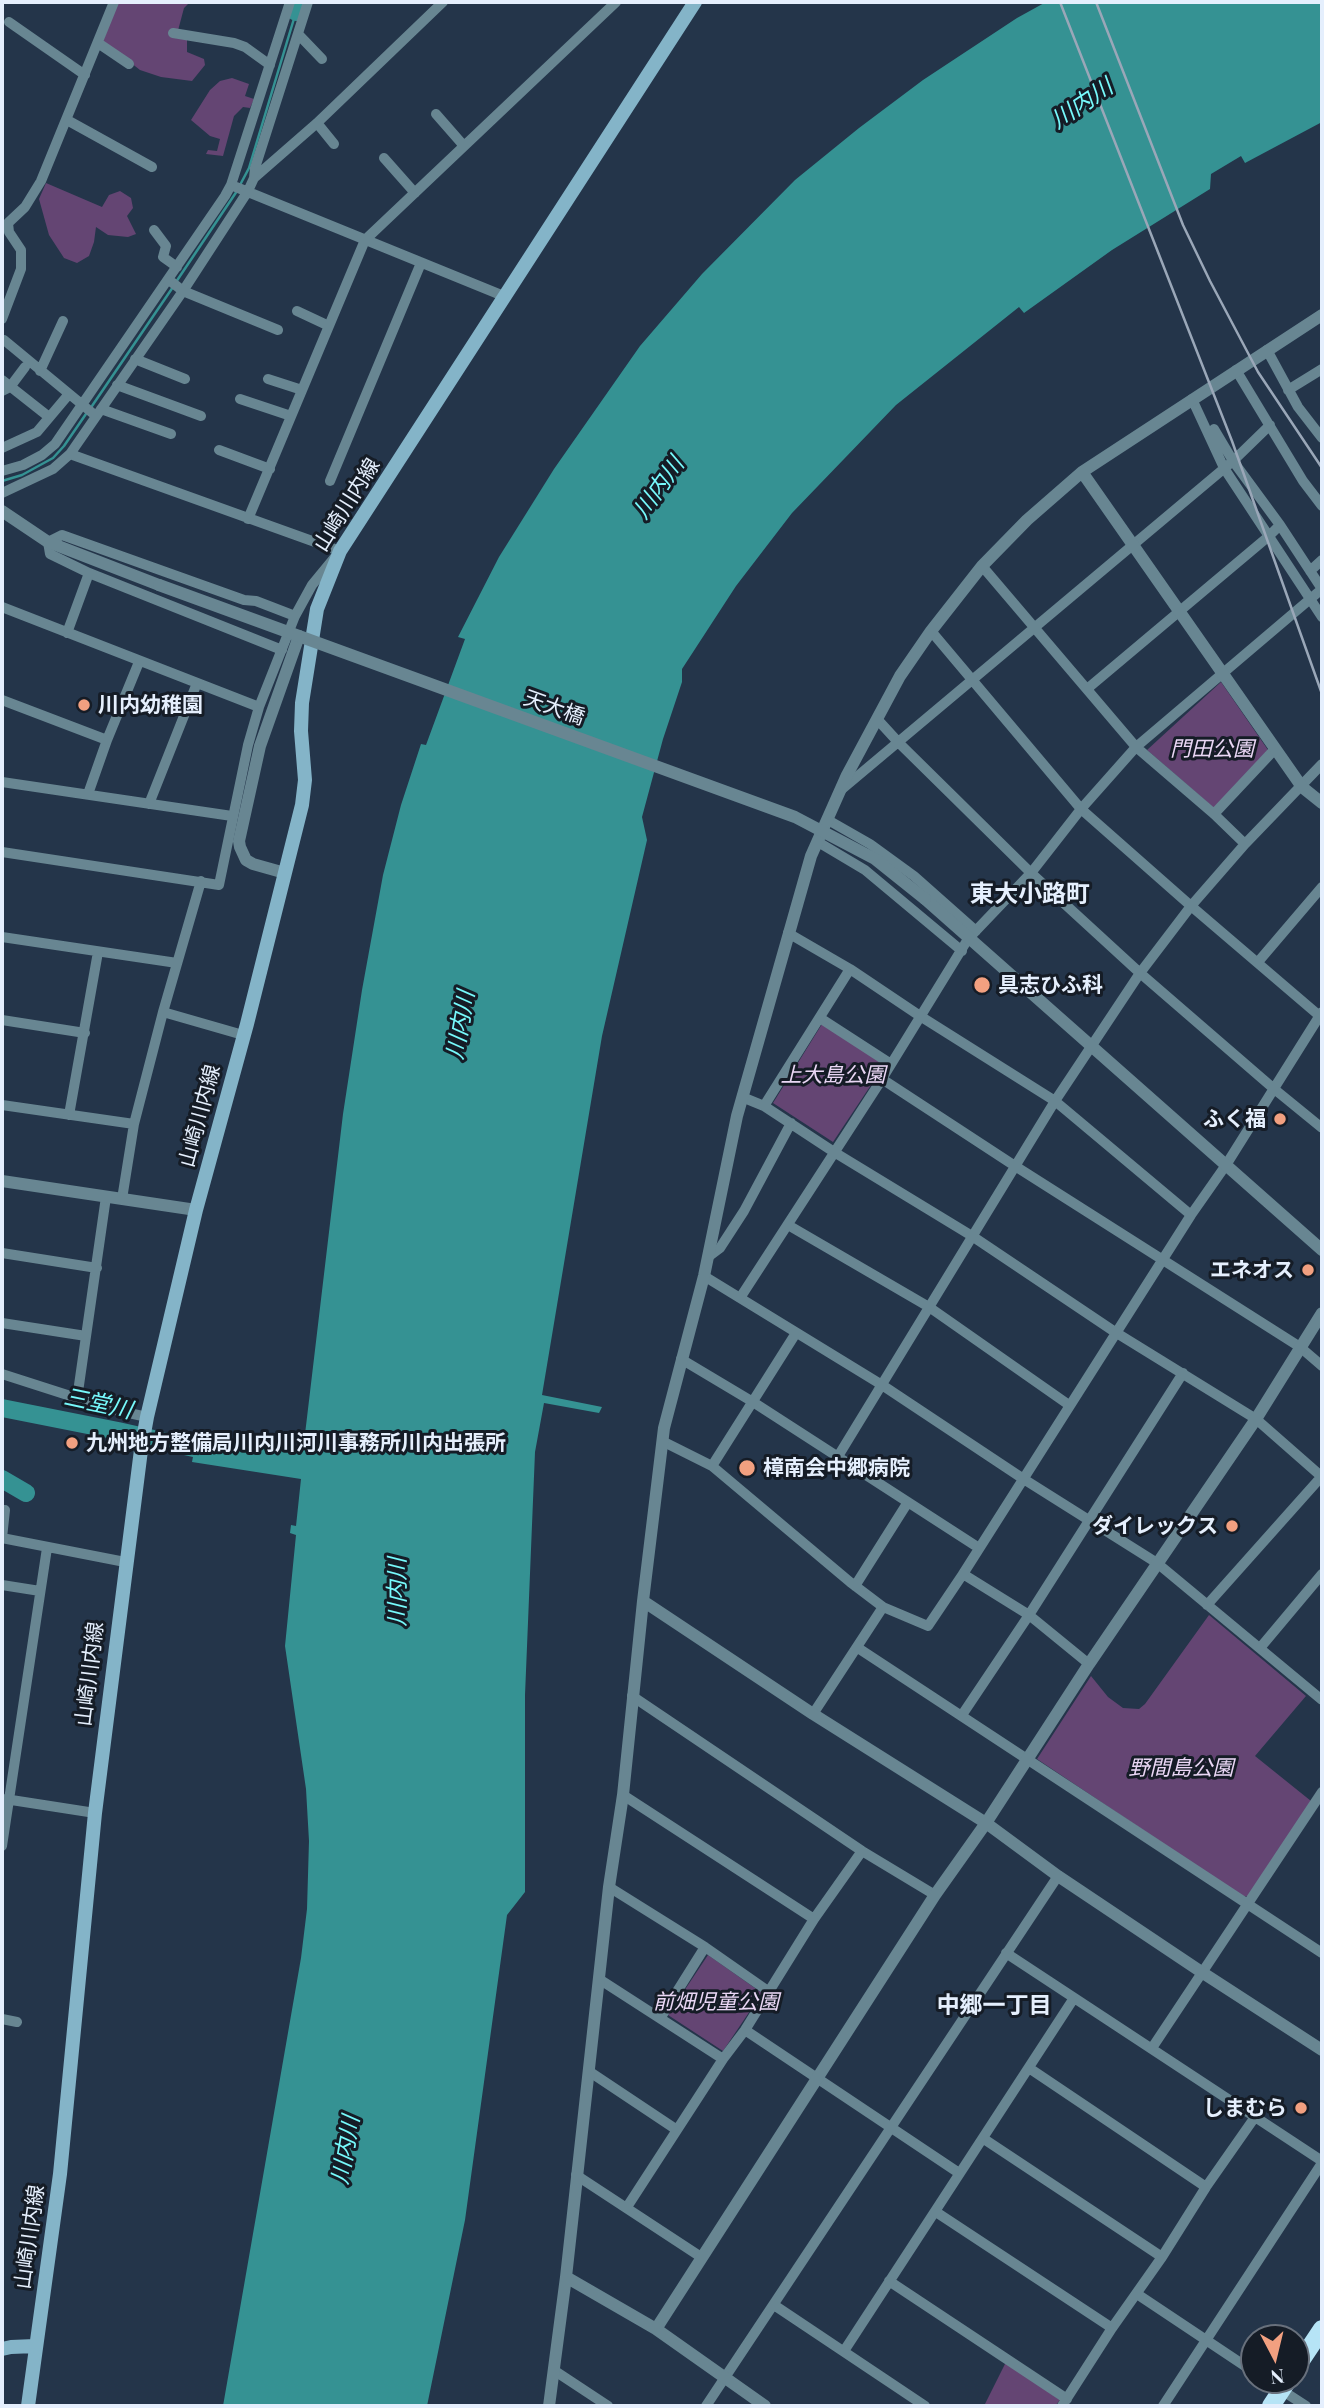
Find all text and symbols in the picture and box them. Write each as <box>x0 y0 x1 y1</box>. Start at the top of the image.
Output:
water label: 川内川 <box>1046 73 1118 135</box>
water label: 川内川 <box>628 452 690 524</box>
street label: 山崎川内線 <box>308 454 386 556</box>
street label: 天大橋 <box>520 685 588 731</box>
place label: 川内幼稚園 <box>98 692 203 718</box>
marker: 川内幼稚園 <box>76 697 92 713</box>
park label: 門田公園 <box>1170 736 1254 762</box>
district label: 東大小路町 <box>970 881 1090 909</box>
place label: 具志ひふ科 <box>998 972 1103 998</box>
marker: 具志ひふ科 <box>972 975 992 995</box>
water label: 川内川 <box>441 989 481 1061</box>
street label: 山崎川内線 <box>174 1062 226 1170</box>
park label: 上大島公園 <box>781 1062 885 1088</box>
place label: ふく福 <box>1203 1106 1266 1132</box>
marker: ふく福 <box>1272 1111 1288 1127</box>
place label: エネオス <box>1210 1257 1294 1283</box>
marker: エネオス <box>1300 1262 1316 1278</box>
water label: 三堂川 <box>61 1383 135 1425</box>
place label: 九州地方整備局川内川河川事務所川内出張所 <box>86 1430 506 1456</box>
marker: 九州地方整備局川内川河川事務所川内出張所 <box>64 1435 80 1451</box>
place label: 樟南会中郷病院 <box>763 1455 910 1481</box>
marker: 樟南会中郷病院 <box>737 1458 757 1478</box>
place label: ダイレックス <box>1092 1513 1218 1539</box>
marker: ダイレックス <box>1224 1518 1240 1534</box>
water label: 川内川 <box>384 1558 412 1626</box>
street label: 山崎川内線 <box>71 1620 109 1728</box>
park label: 野間島公園 <box>1129 1755 1233 1781</box>
park label: 前畑児童公園 <box>653 1989 779 2015</box>
district label: 中郷一丁目 <box>937 1992 1051 2020</box>
place label: しまむら <box>1203 2095 1287 2121</box>
marker: しまむら <box>1293 2100 1309 2116</box>
water label: 川内川 <box>326 2114 366 2186</box>
street label: 山崎川内線 <box>10 2183 50 2291</box>
north arrow <box>1240 2324 1310 2394</box>
text: N <box>1269 2364 1286 2392</box>

